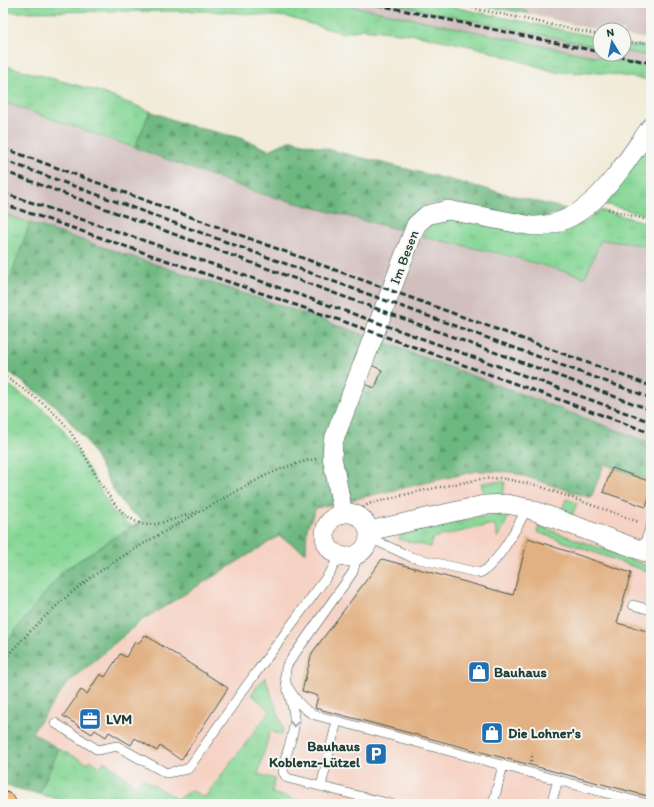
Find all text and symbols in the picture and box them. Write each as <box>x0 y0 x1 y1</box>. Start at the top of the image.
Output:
north arrow <box>592 22 632 62</box>
text: N <box>606 26 615 40</box>
street label: Im Besen <box>386 228 423 287</box>
shop icon: Bauhaus <box>466 659 492 685</box>
place label: Bauhaus <box>494 664 547 681</box>
office icon: LVM <box>77 706 103 732</box>
place label: LVM <box>106 711 132 728</box>
shop icon: Die Lohner's <box>479 720 505 746</box>
one-way arrow <box>289 721 298 727</box>
place label: Die Lohner's <box>508 725 581 742</box>
place label: Bauhaus Koblenz-Lützel <box>269 738 361 771</box>
parking icon: Bauhaus Koblenz-Lützel <box>363 741 389 767</box>

